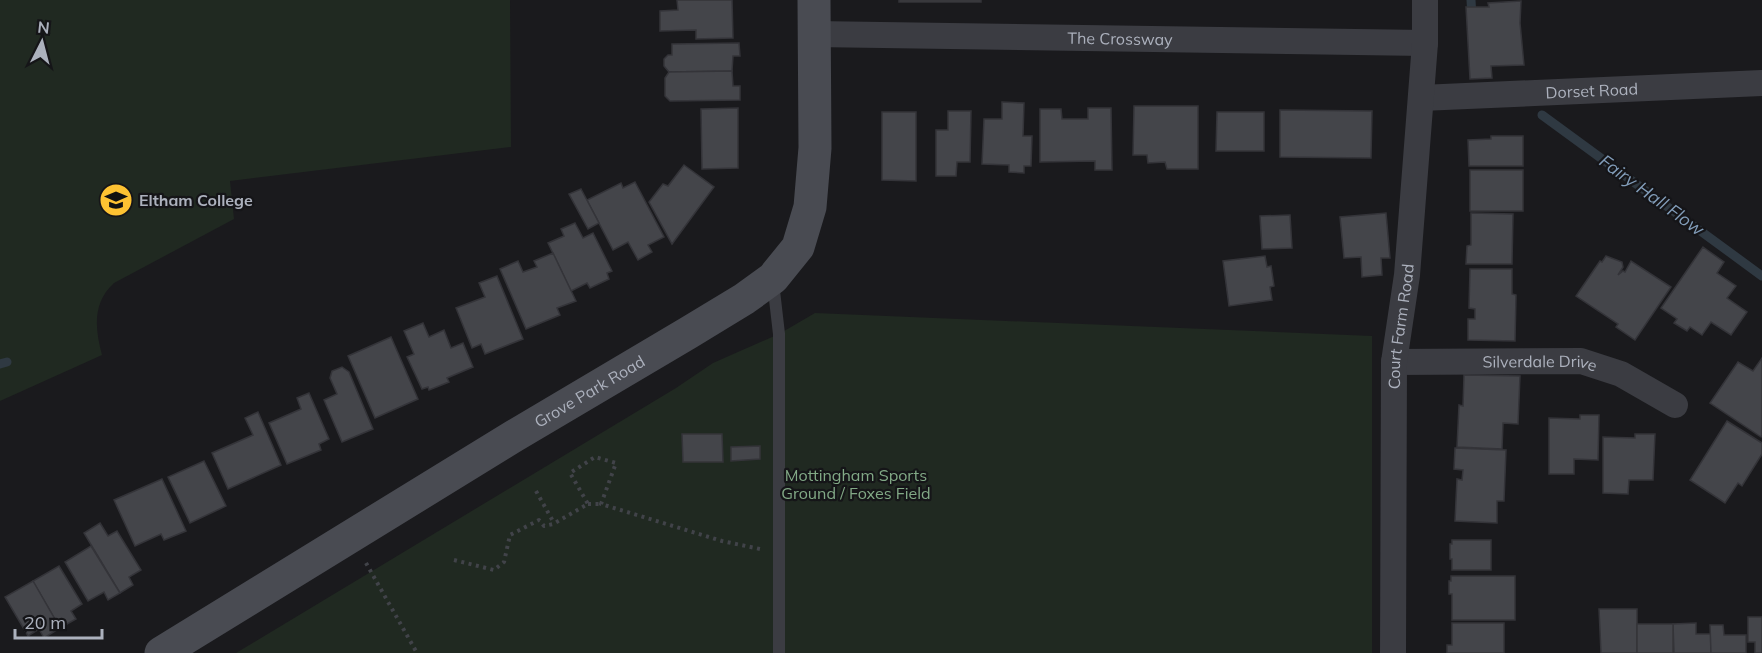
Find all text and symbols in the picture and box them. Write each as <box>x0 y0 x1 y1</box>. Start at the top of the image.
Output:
north arrow <box>12 12 72 72</box>
text: N <box>37 17 51 38</box>
street label: The Crossway <box>1067 28 1173 49</box>
street label: Dorset Road <box>1545 78 1638 103</box>
water label: Fairy Hall Flow <box>1595 149 1709 241</box>
school or university icon: Eltham College <box>98 182 134 218</box>
place label: Eltham College <box>139 190 253 210</box>
street label: Court Farm Road <box>1384 263 1418 389</box>
street label: Grove Park Road <box>531 351 648 432</box>
street label: Silverdale Drive <box>1482 351 1600 376</box>
park label: Mottingham Sports Ground / Foxes Field <box>781 465 931 503</box>
scale bar <box>15 602 102 640</box>
text: 20 m <box>24 611 66 634</box>

